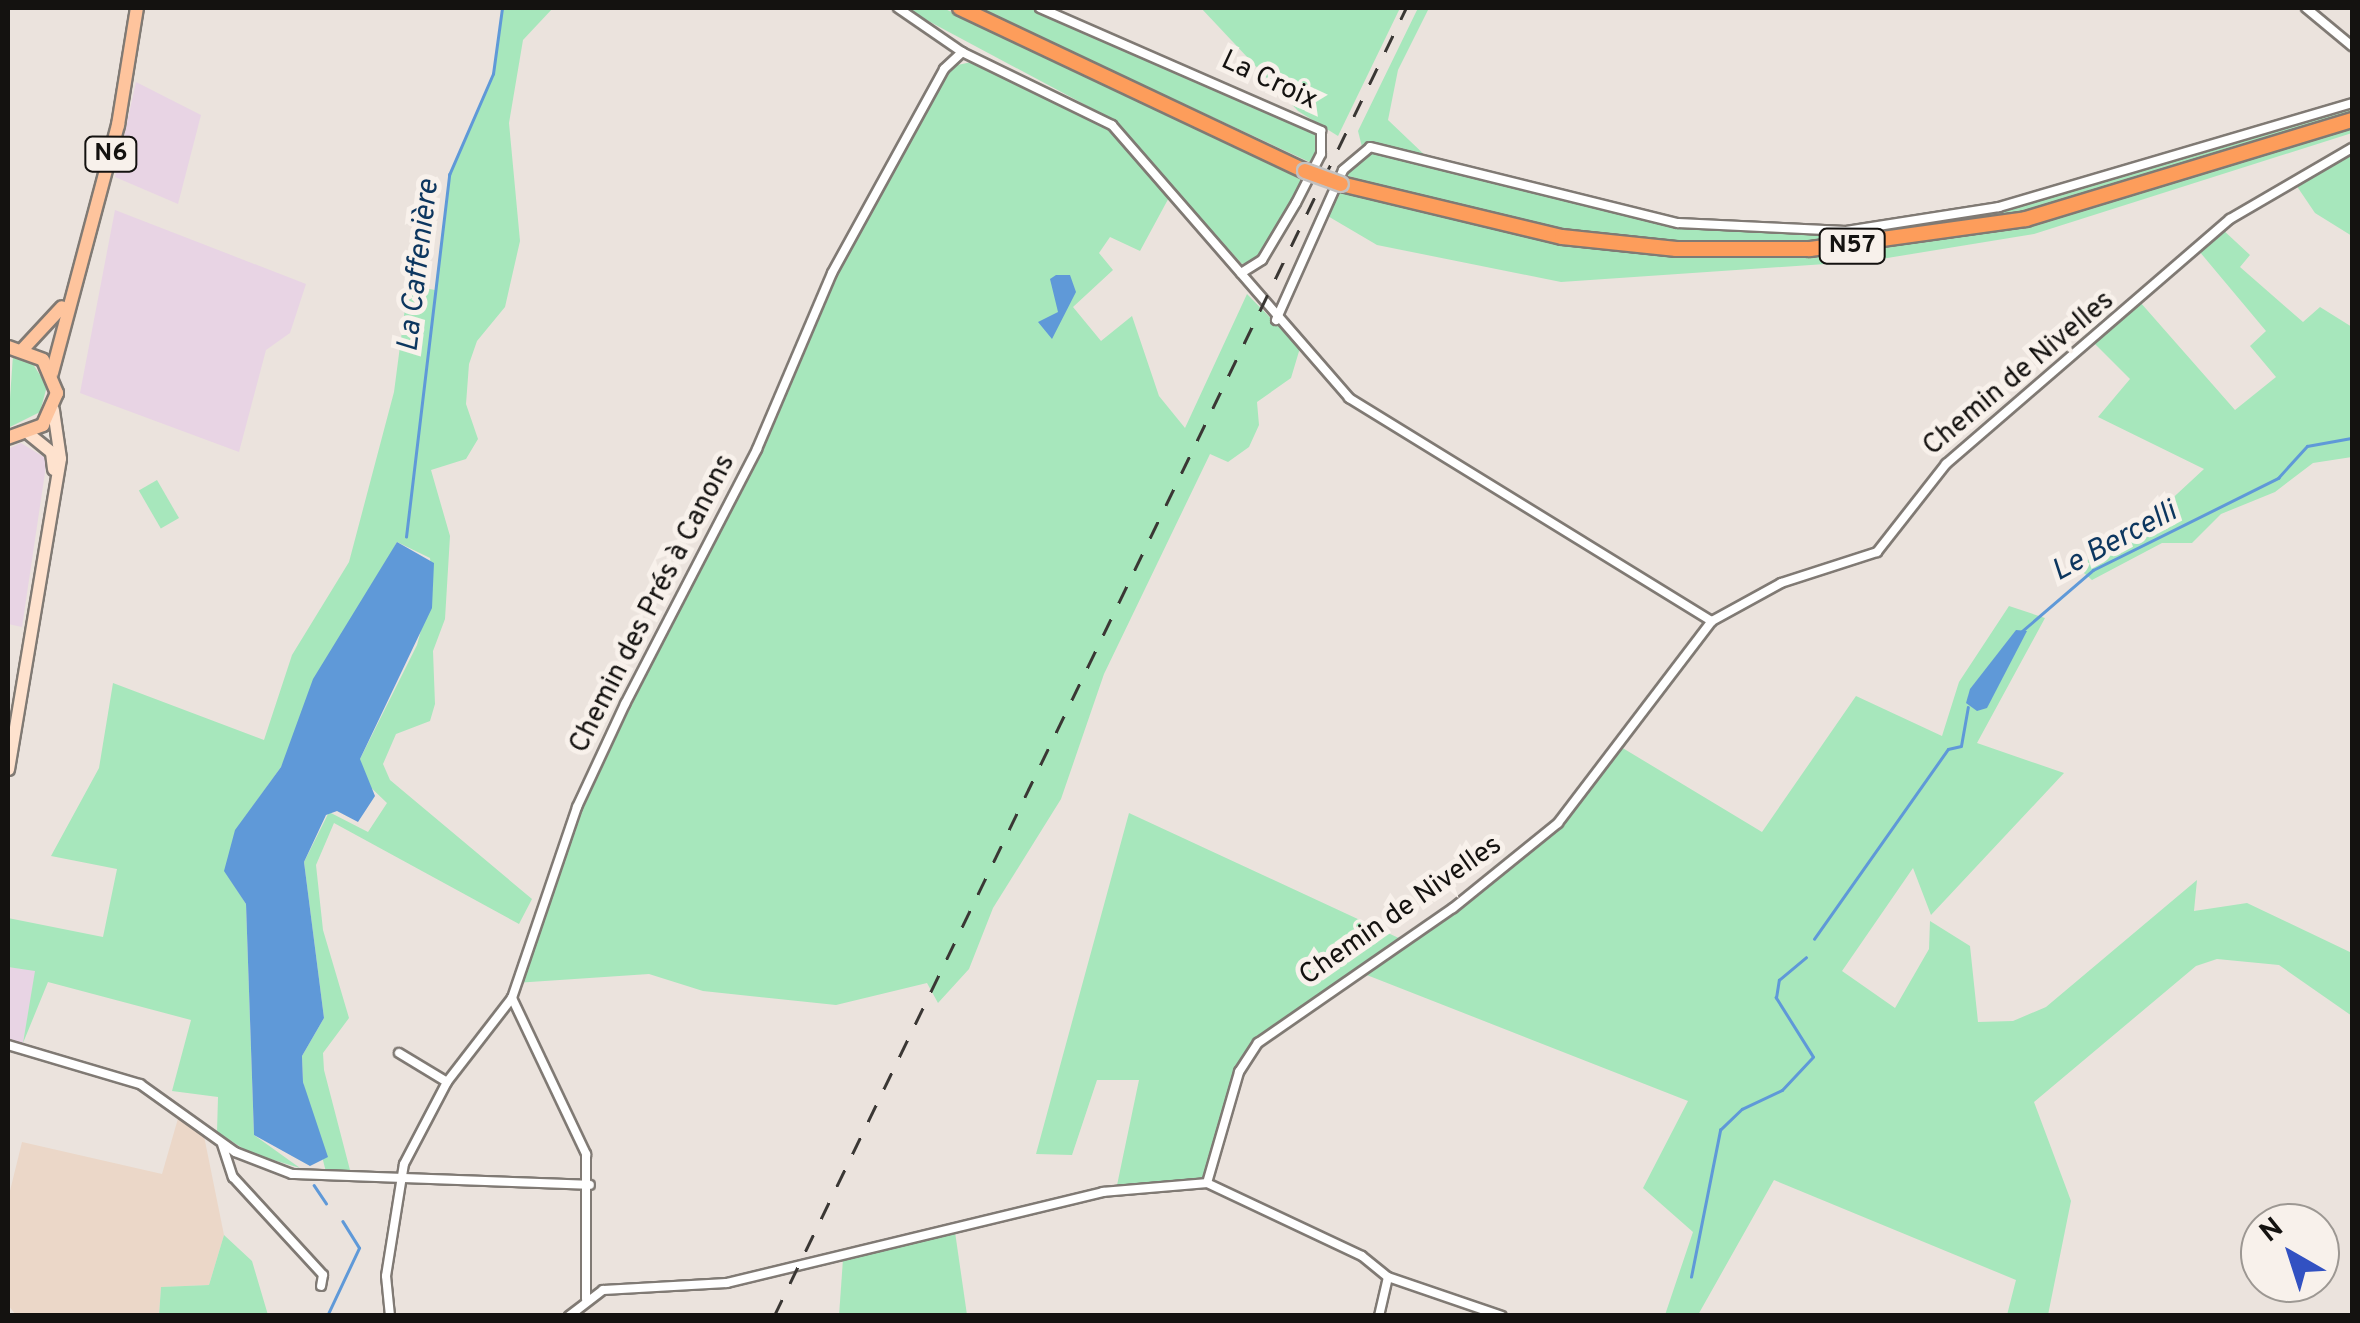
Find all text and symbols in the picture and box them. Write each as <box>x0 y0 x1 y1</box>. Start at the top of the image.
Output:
street label: La Croix <box>1215 44 1323 118</box>
road number: N6 <box>84 134 138 174</box>
water label: La Caffenière <box>392 178 448 354</box>
road number: N57 <box>1817 226 1887 266</box>
street label: Chemin de Nivelles <box>1917 284 2121 464</box>
street label: Chemin des Prés à Canons <box>563 449 743 759</box>
water label: Le Bercelli <box>2047 495 2183 591</box>
street label: Chemin de Nivelles <box>1293 829 1509 993</box>
north arrow <box>2240 1203 2340 1303</box>
text: N <box>2253 1211 2292 1252</box>

